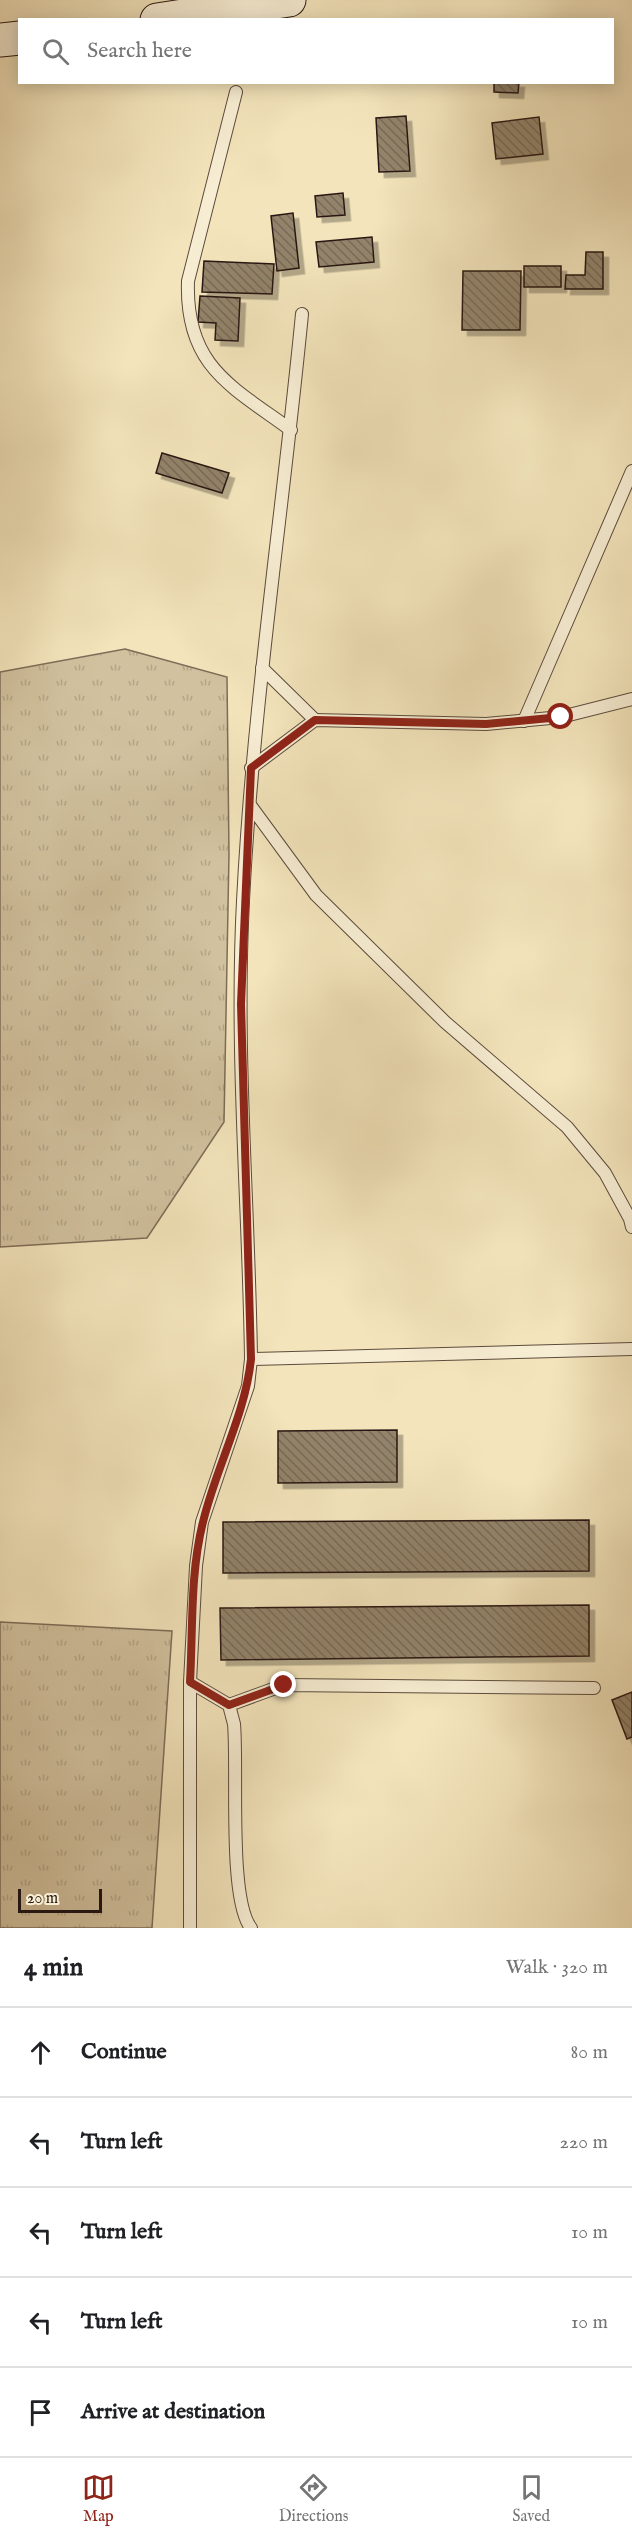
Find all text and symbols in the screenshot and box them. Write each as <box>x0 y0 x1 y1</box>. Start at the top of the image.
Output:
search box <box>18 18 614 84</box>
icon: search <box>39 35 72 68</box>
text: Search here <box>87 37 192 65</box>
route start <box>547 703 573 729</box>
route end <box>270 1671 296 1697</box>
scale bar <box>18 1886 102 1914</box>
text: 20 m <box>27 1889 58 1909</box>
text: 4 min <box>24 1951 83 1984</box>
text: Walk · 320 m <box>506 1955 608 1980</box>
icon: ahead <box>24 2036 57 2069</box>
text: Continue <box>81 2038 167 2066</box>
text: 80 m <box>571 2040 608 2065</box>
icon: left <box>24 2126 57 2159</box>
text: Turn left <box>81 2128 163 2156</box>
text: 220 m <box>560 2130 608 2155</box>
icon: left <box>24 2216 57 2249</box>
text: Turn left <box>81 2218 163 2246</box>
text: 10 m <box>571 2220 608 2245</box>
icon: left <box>24 2306 57 2339</box>
text: Turn left <box>81 2308 163 2336</box>
text: 10 m <box>571 2310 608 2335</box>
icon: arrive <box>24 2396 57 2429</box>
text: Arrive at destination <box>81 2398 265 2426</box>
tab: Map <box>82 2471 115 2527</box>
tab: Directions <box>279 2471 348 2527</box>
tab: Saved <box>512 2471 550 2527</box>

